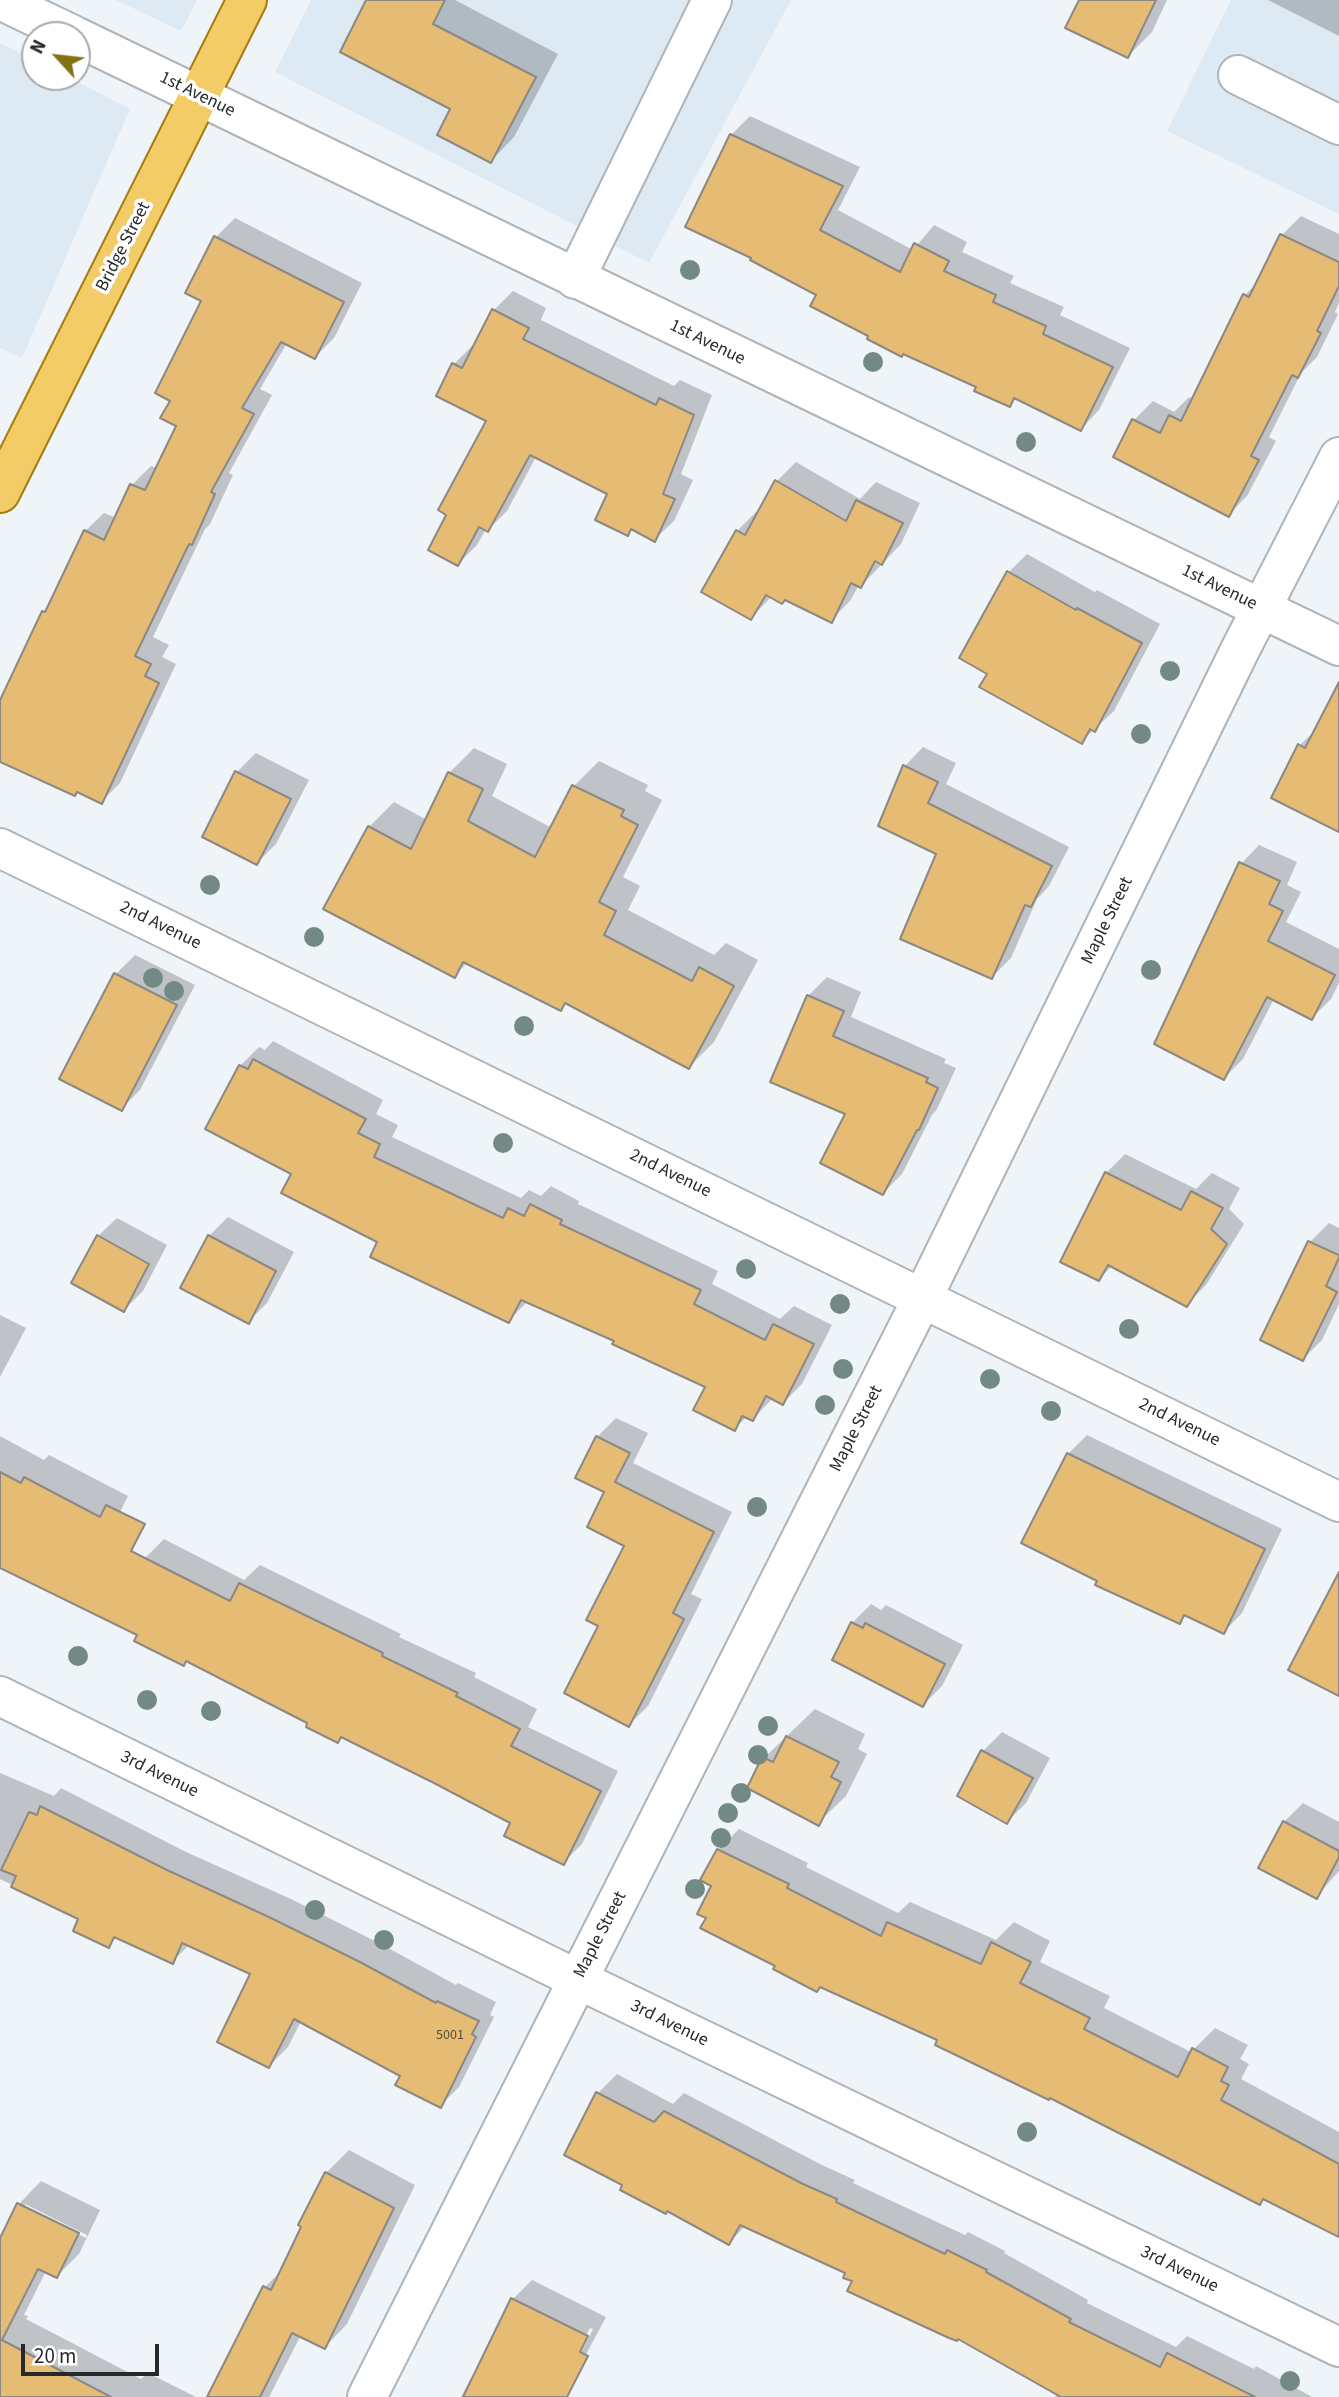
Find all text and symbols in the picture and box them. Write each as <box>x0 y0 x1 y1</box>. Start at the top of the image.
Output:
north arrow <box>21 21 91 91</box>
text: N <box>24 35 54 59</box>
street label: 1st Avenue <box>156 67 238 123</box>
street label: Bridge Street <box>92 199 156 295</box>
street label: 1st Avenue <box>666 315 748 371</box>
street label: 1st Avenue <box>1178 560 1260 616</box>
street label: Maple Street <box>1078 874 1138 968</box>
street label: 2nd Avenue <box>116 897 204 955</box>
street label: 2nd Avenue <box>626 1145 714 1203</box>
street label: Maple Street <box>826 1382 888 1476</box>
street label: 2nd Avenue <box>1135 1394 1223 1452</box>
street label: 3rd Avenue <box>116 1747 202 1803</box>
street label: Maple Street <box>570 1888 632 1982</box>
street label: 3rd Avenue <box>626 1996 712 2052</box>
house number: 5001 <box>436 2028 464 2044</box>
street label: 3rd Avenue <box>1136 2242 1222 2298</box>
scale bar <box>24 2330 163 2374</box>
text: 20 m <box>34 2341 76 2371</box>

